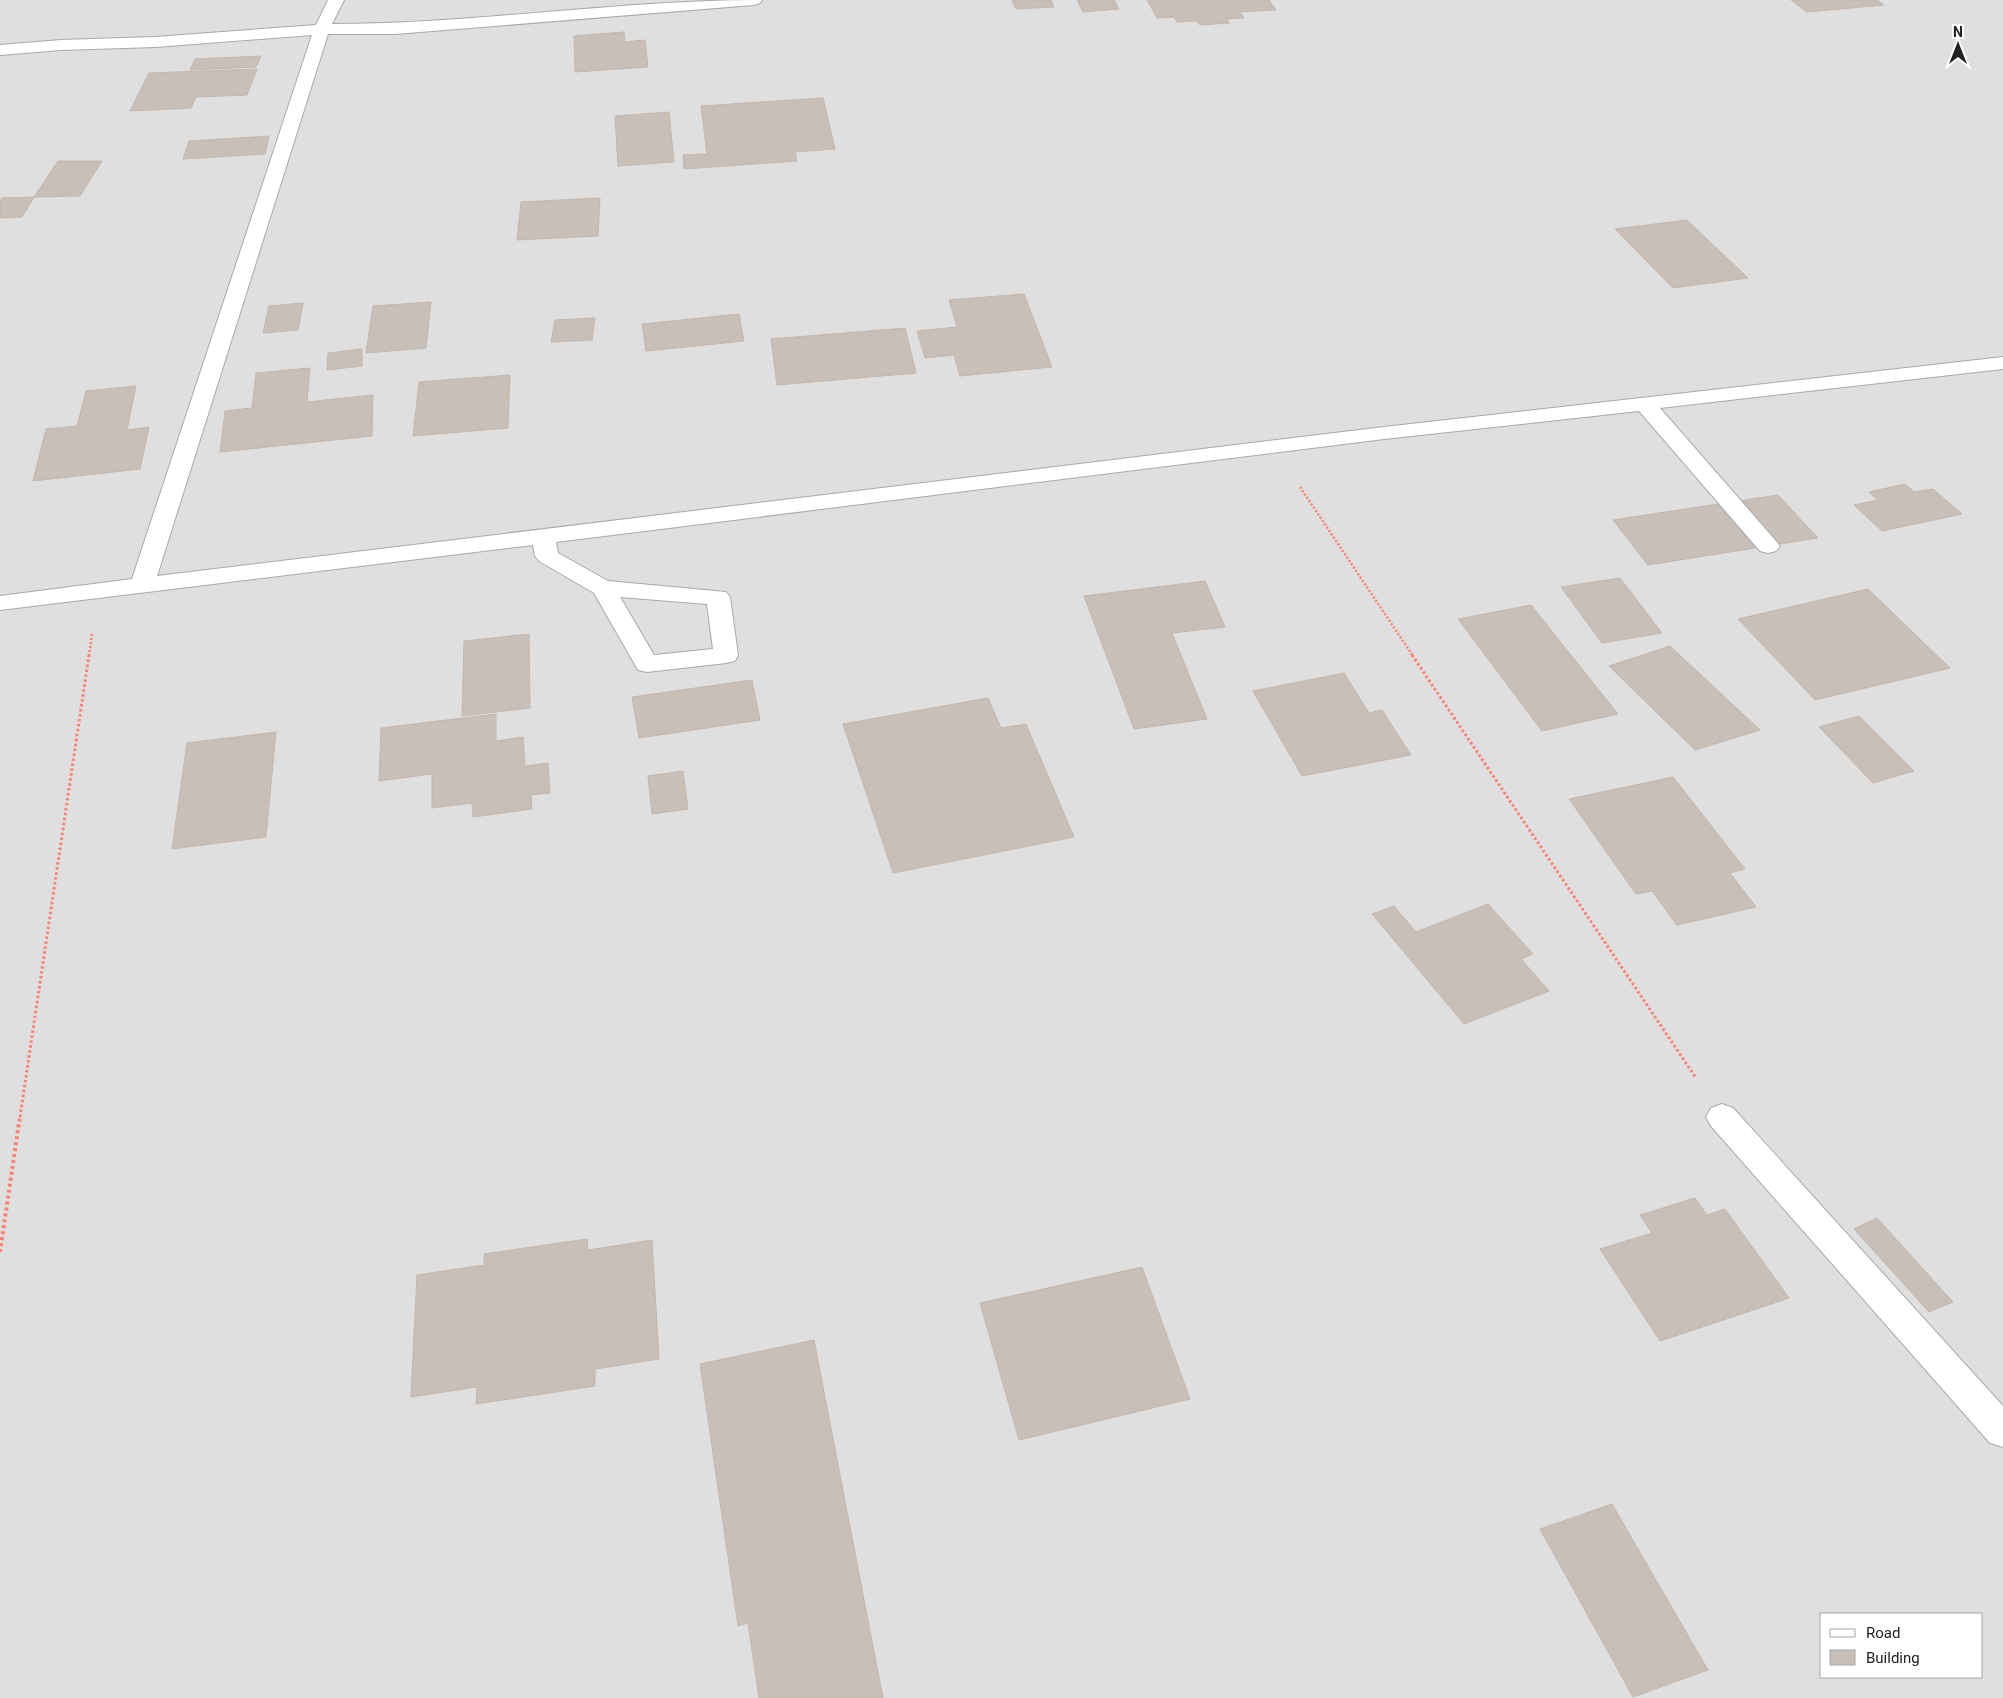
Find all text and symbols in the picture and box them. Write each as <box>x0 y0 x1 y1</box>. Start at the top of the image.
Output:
north arrow <box>1933 20 1983 70</box>
text: N <box>1953 24 1963 40</box>
legend <box>1820 1613 1983 1678</box>
text: Road <box>1866 1624 1900 1642</box>
text: Building <box>1866 1649 1920 1667</box>

